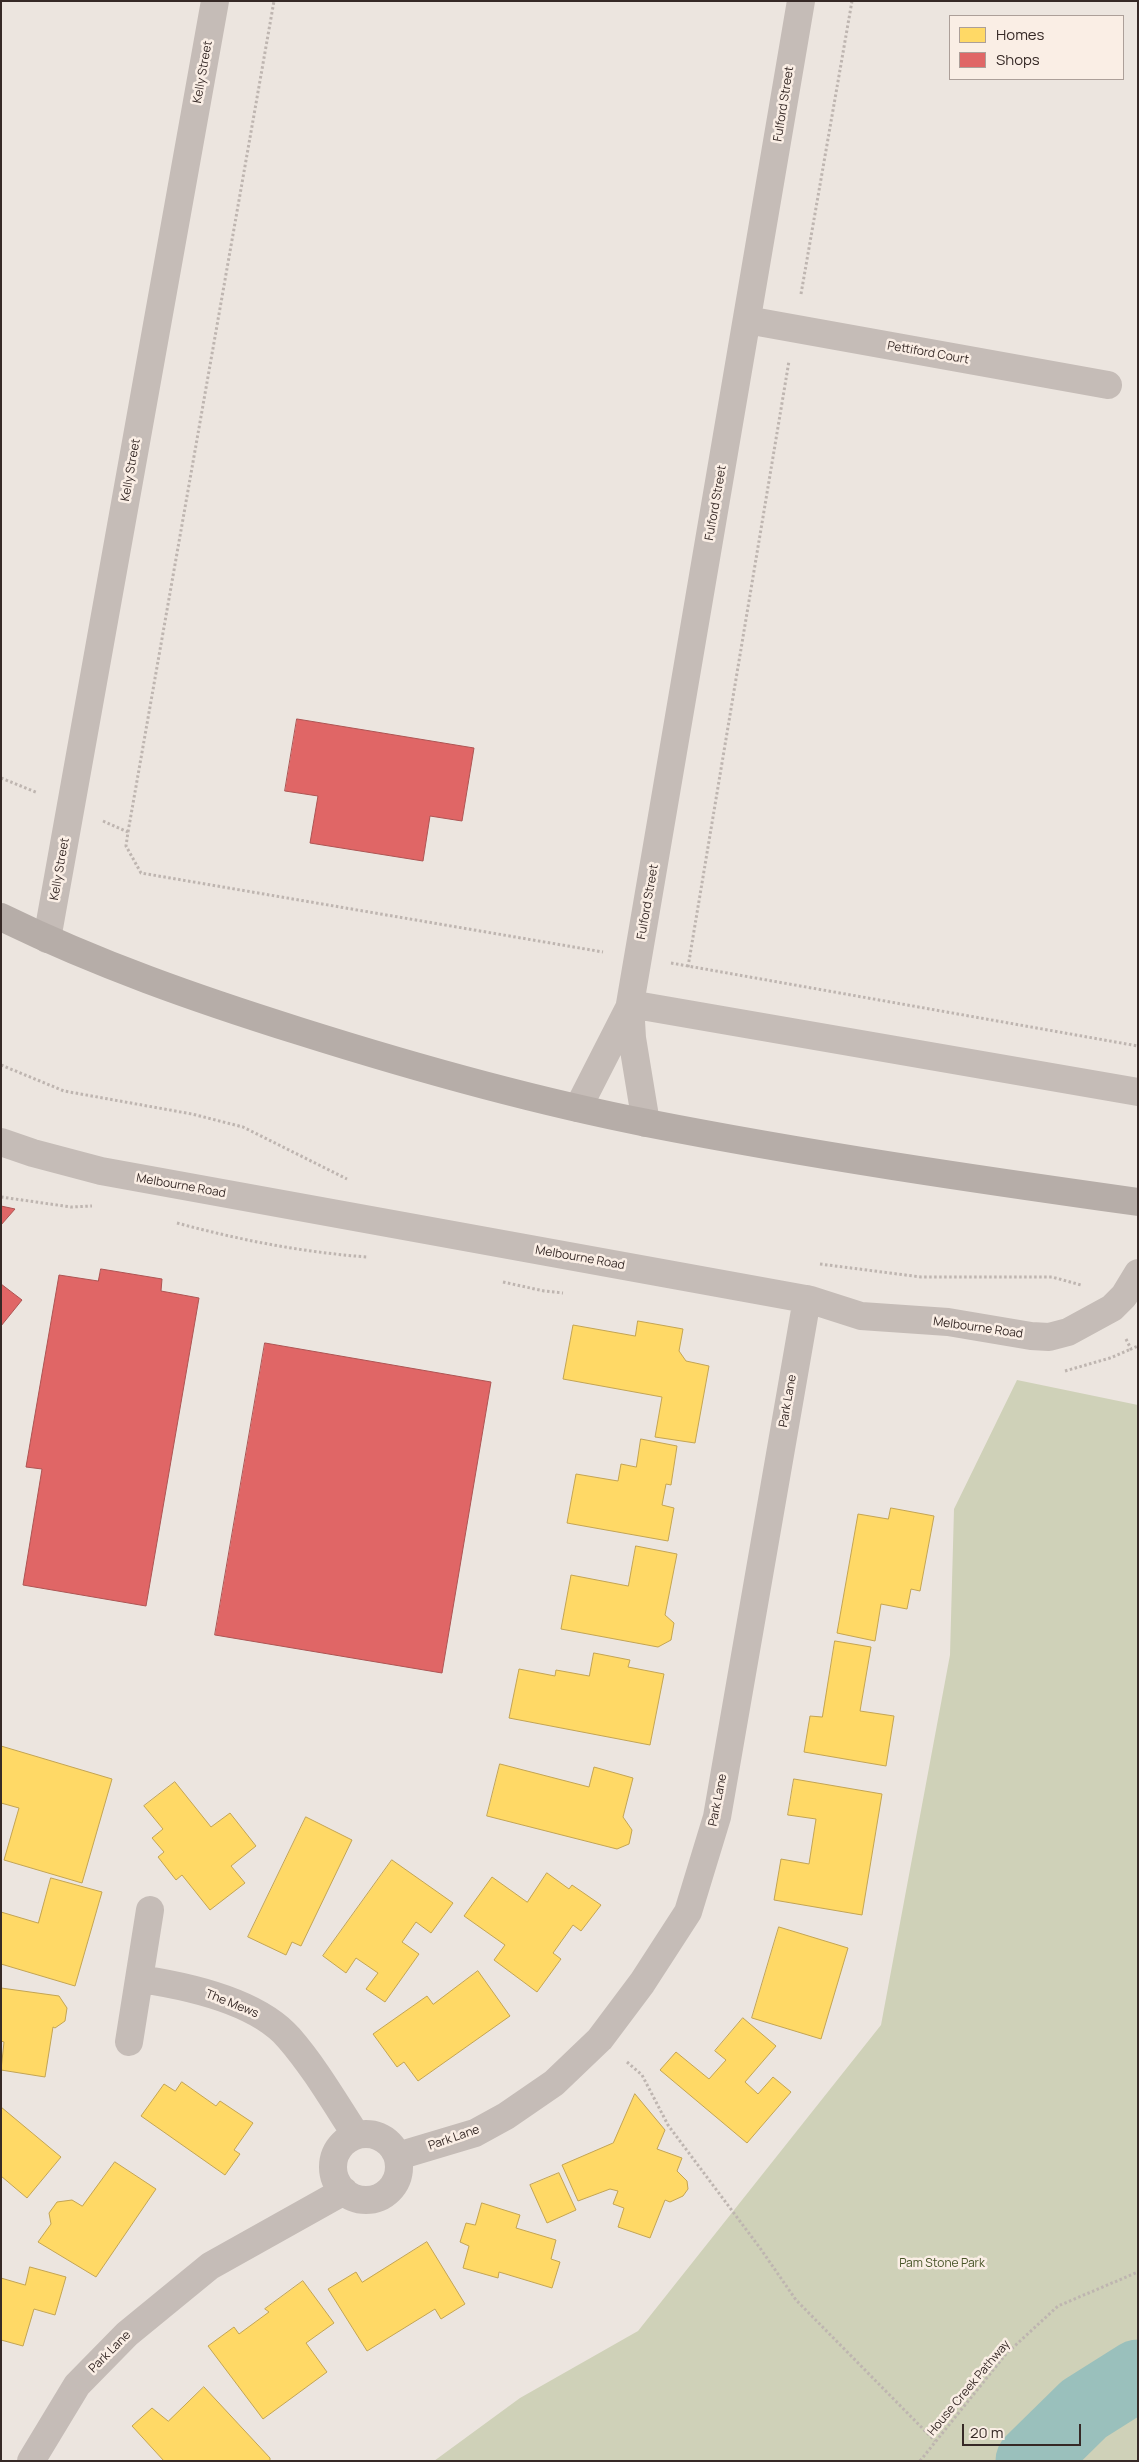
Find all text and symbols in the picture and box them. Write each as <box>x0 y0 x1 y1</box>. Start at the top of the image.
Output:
legend <box>949 15 1124 80</box>
text: Homes <box>996 24 1044 45</box>
street label: Kelly Street <box>190 40 216 104</box>
text: Shops <box>996 49 1040 70</box>
street label: Fulford Street <box>771 65 797 143</box>
street label: Pettiford Court <box>886 339 970 367</box>
street label: Kelly Street <box>118 438 144 502</box>
street label: Fulford Street <box>702 464 730 542</box>
street label: Kelly Street <box>47 837 73 901</box>
street label: Fulford Street <box>634 863 662 941</box>
street label: Melbourne Road <box>135 1171 227 1201</box>
street label: Melbourne Road <box>534 1243 626 1273</box>
street label: Melbourne Road <box>932 1315 1024 1341</box>
street label: Park Lane <box>776 1374 800 1428</box>
street label: Park Lane <box>706 1773 730 1827</box>
street label: The Mews <box>203 1987 261 2021</box>
street label: Park Lane <box>427 2123 481 2153</box>
park label: Pam Stone Park <box>899 2257 985 2271</box>
street label: Park Lane <box>86 2328 134 2376</box>
street label: House Creek Pathway <box>925 2337 1013 2439</box>
scale bar <box>964 2414 1083 2446</box>
text: 20 m <box>970 2422 1003 2443</box>

